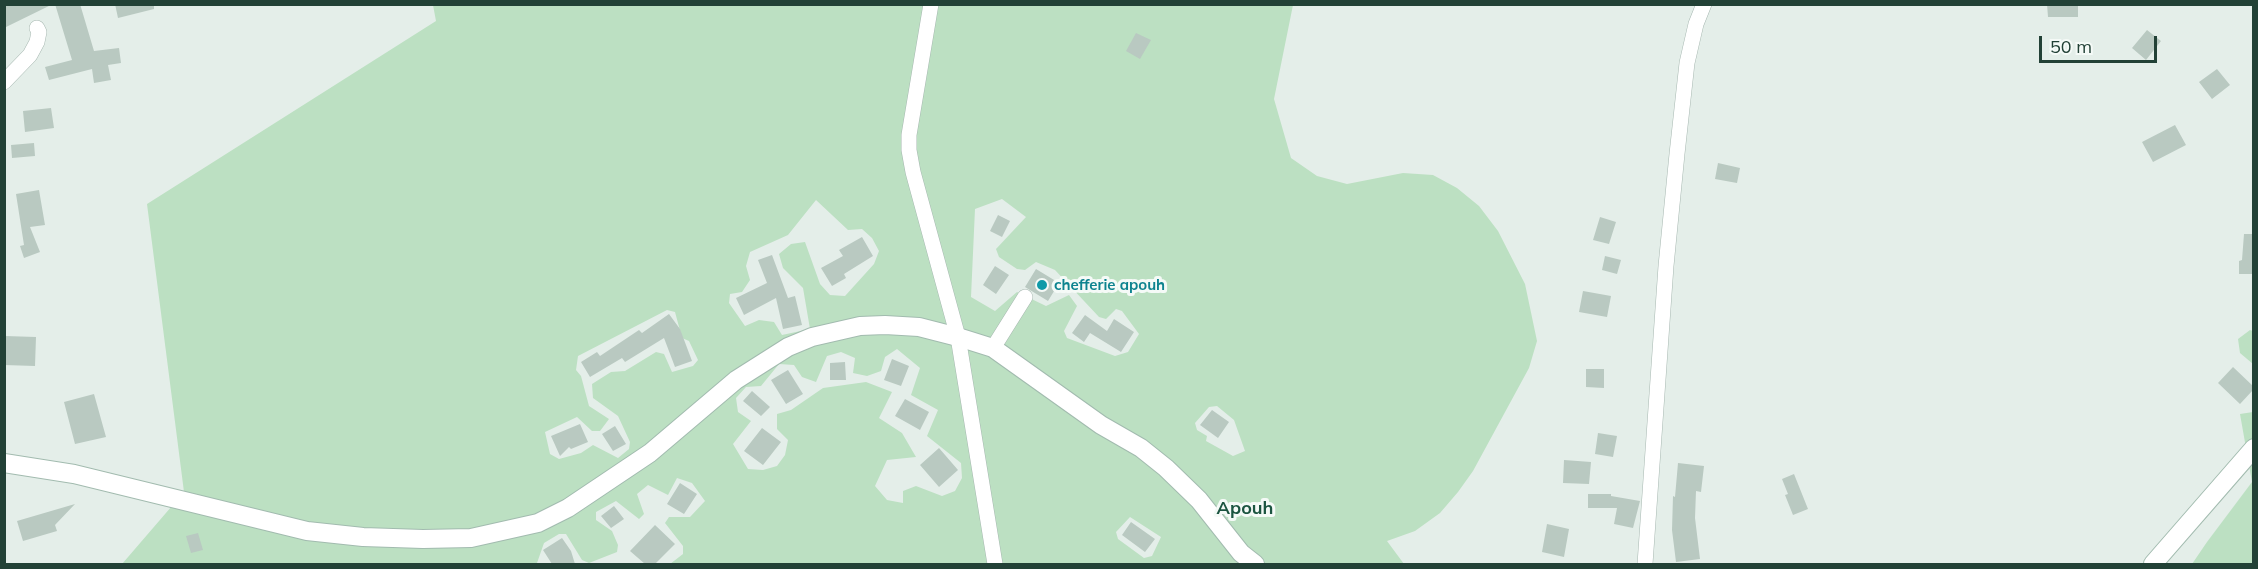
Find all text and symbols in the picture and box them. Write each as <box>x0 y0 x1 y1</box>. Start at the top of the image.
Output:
scale bar <box>2042 24 2160 62</box>
text: 50 m <box>2050 35 2092 58</box>
place label: chefferie apouh <box>1054 276 1165 294</box>
marker: chefferie apouh <box>1035 278 1049 292</box>
district label: Apouh <box>1217 498 1273 520</box>

